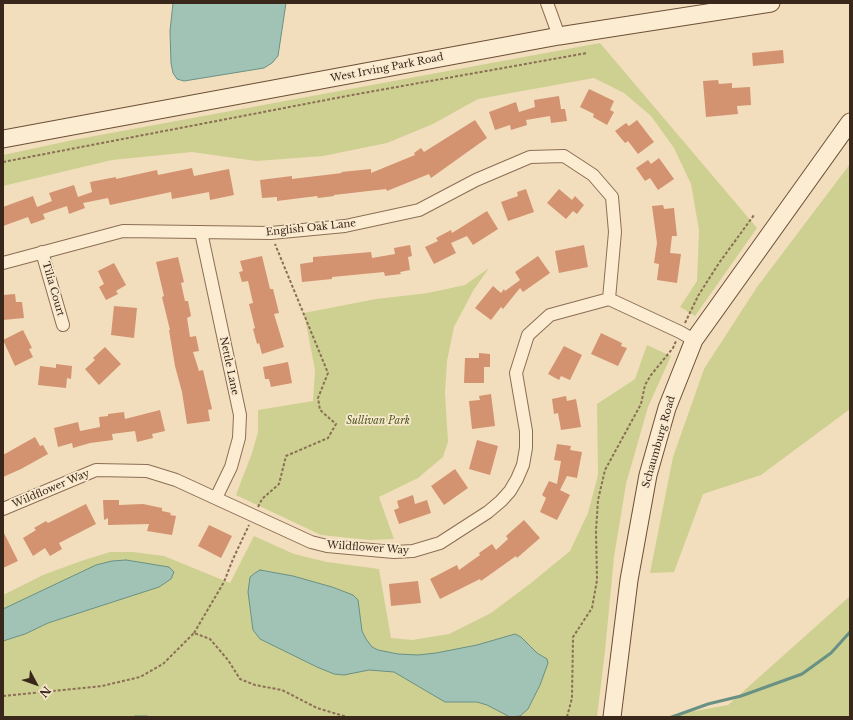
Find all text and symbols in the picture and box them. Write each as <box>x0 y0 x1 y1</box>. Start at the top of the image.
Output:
street label: West Irving Park Road <box>330 51 444 85</box>
street label: English Oak Lane <box>265 217 357 239</box>
street label: Tilia Court <box>40 260 66 318</box>
street label: Nettle Lane <box>217 336 241 396</box>
street label: Schaumburg Road <box>640 395 678 489</box>
park label: Sullivan Park <box>346 415 410 427</box>
street label: Wildflower Way <box>11 467 91 511</box>
street label: Wildflower Way <box>326 539 410 557</box>
north arrow <box>16 664 56 704</box>
text: N <box>36 683 54 700</box>

